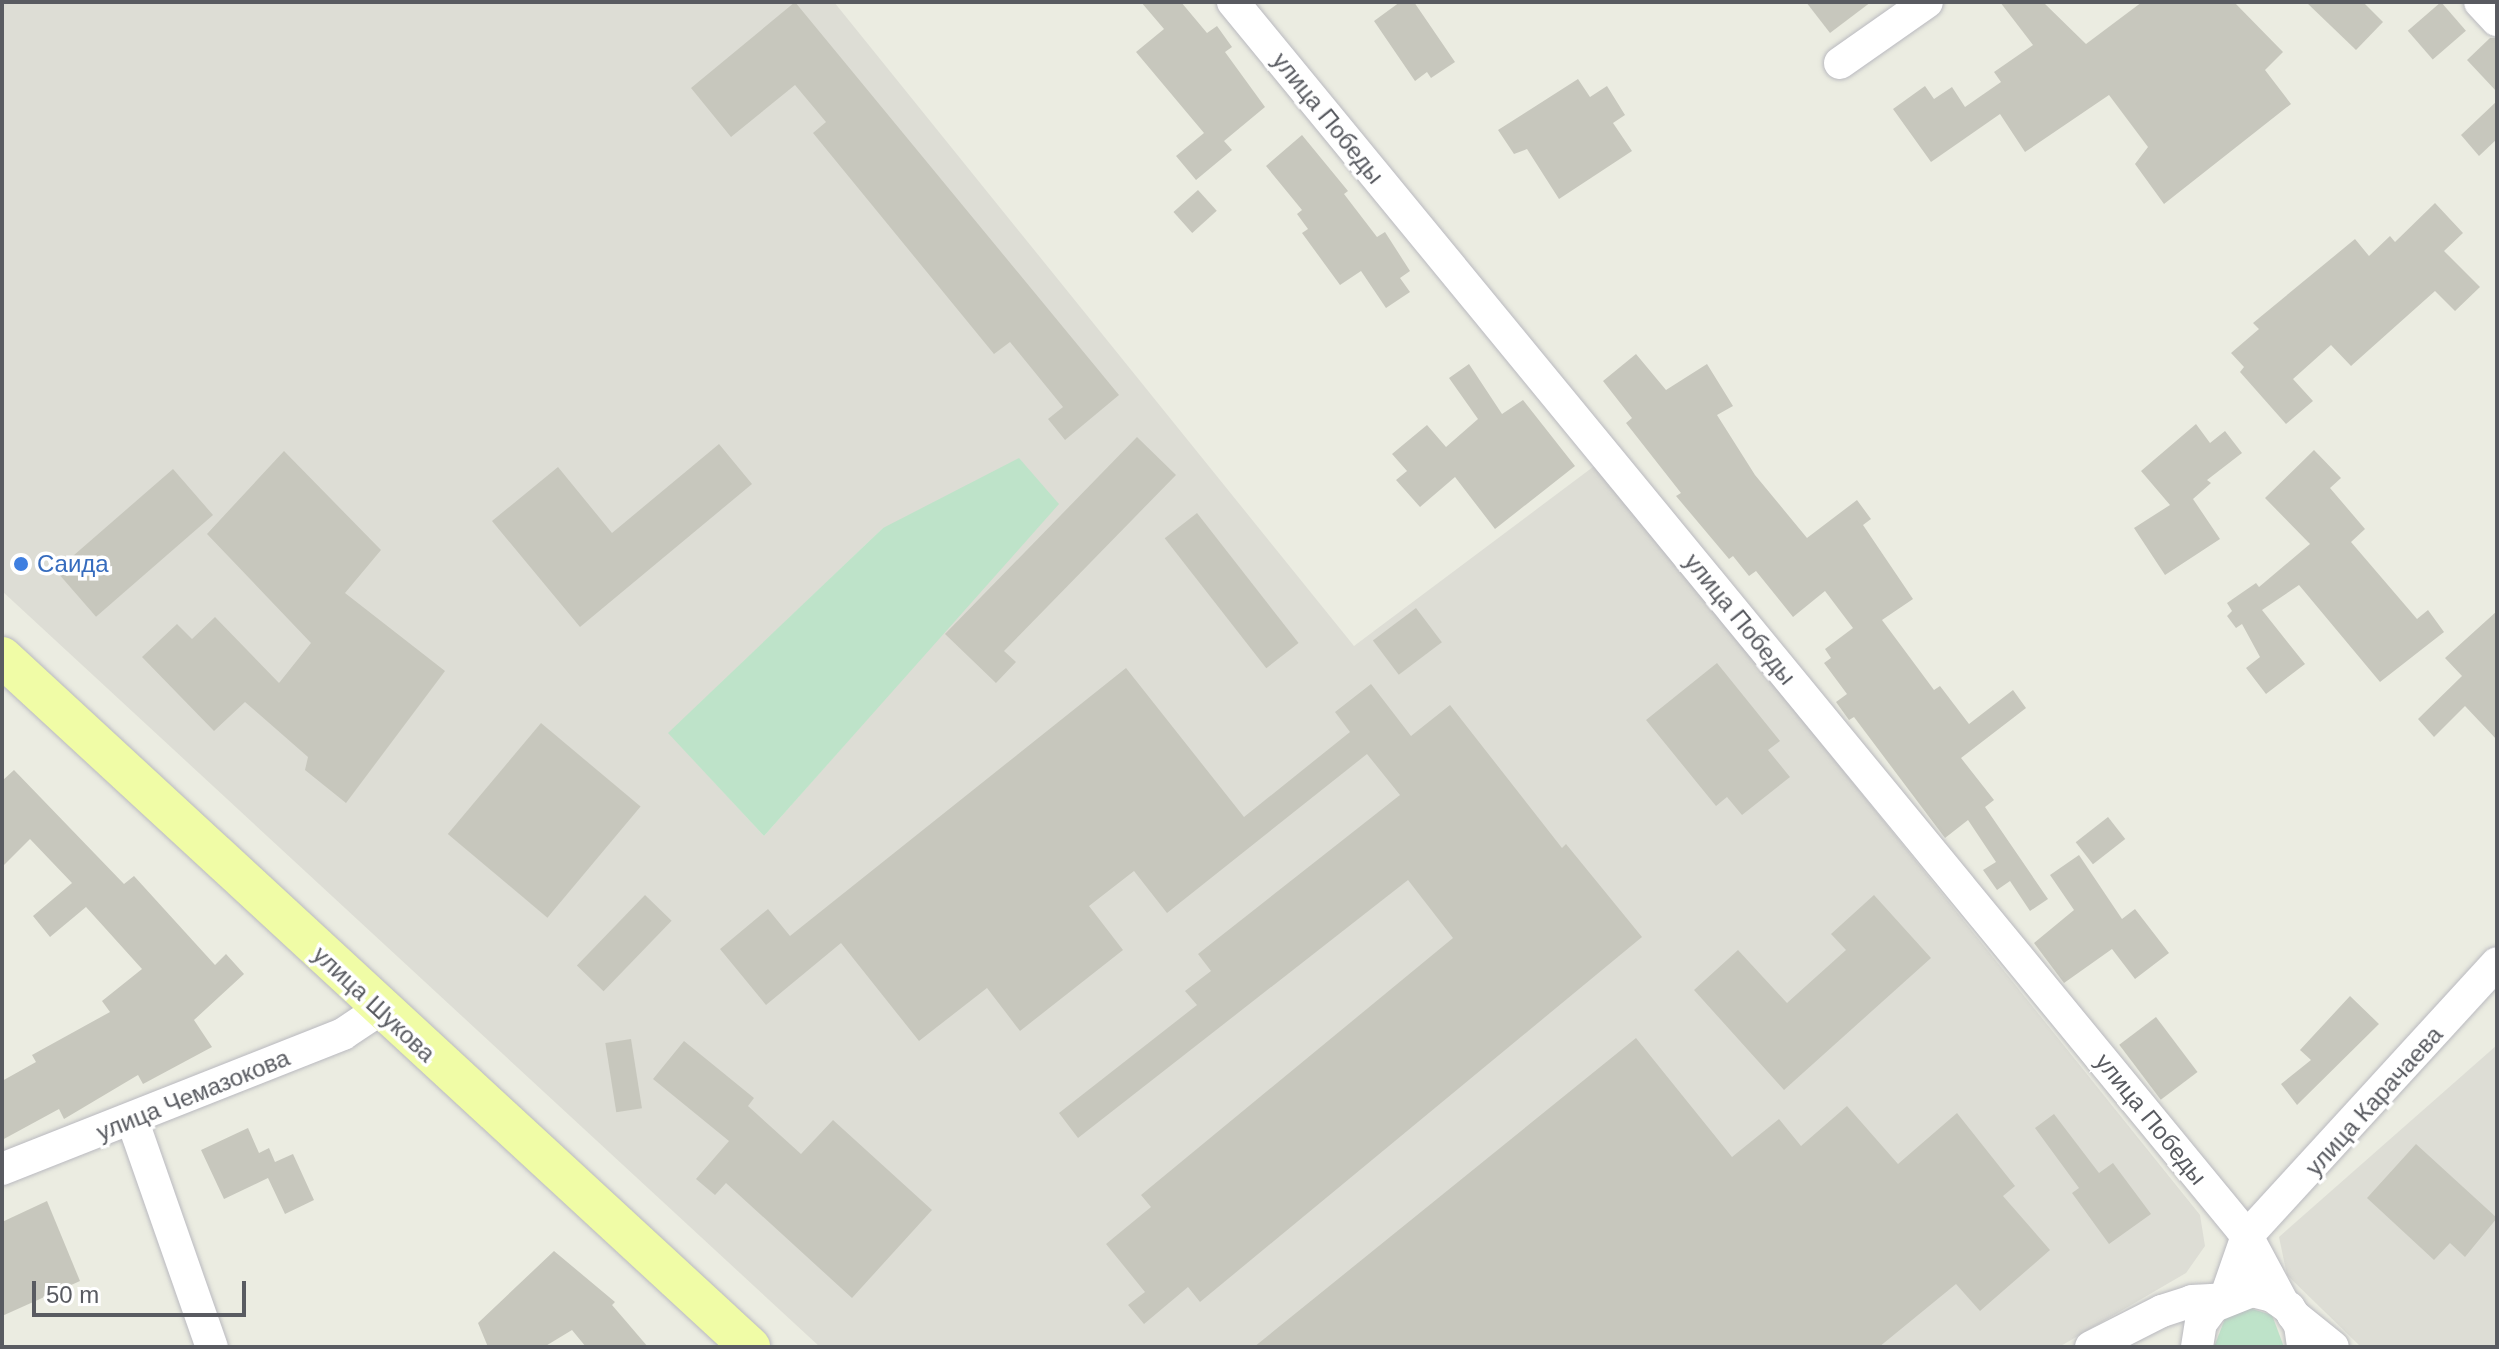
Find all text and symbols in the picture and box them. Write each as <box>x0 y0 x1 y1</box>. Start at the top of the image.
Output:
street label: улица Победы <box>1266 46 1390 190</box>
street label: улица Победы <box>1678 547 1802 691</box>
place label: Саида <box>37 550 109 578</box>
marker: Саида <box>12 555 30 573</box>
street label: улица Шукова <box>307 940 441 1068</box>
street label: улица Карачаева <box>2299 1020 2449 1182</box>
street label: улица Чемазокова <box>92 1043 294 1147</box>
street label: улица Победы <box>2089 1047 2213 1191</box>
scale bar <box>36 1265 250 1315</box>
text: 50 m <box>46 1281 99 1308</box>

